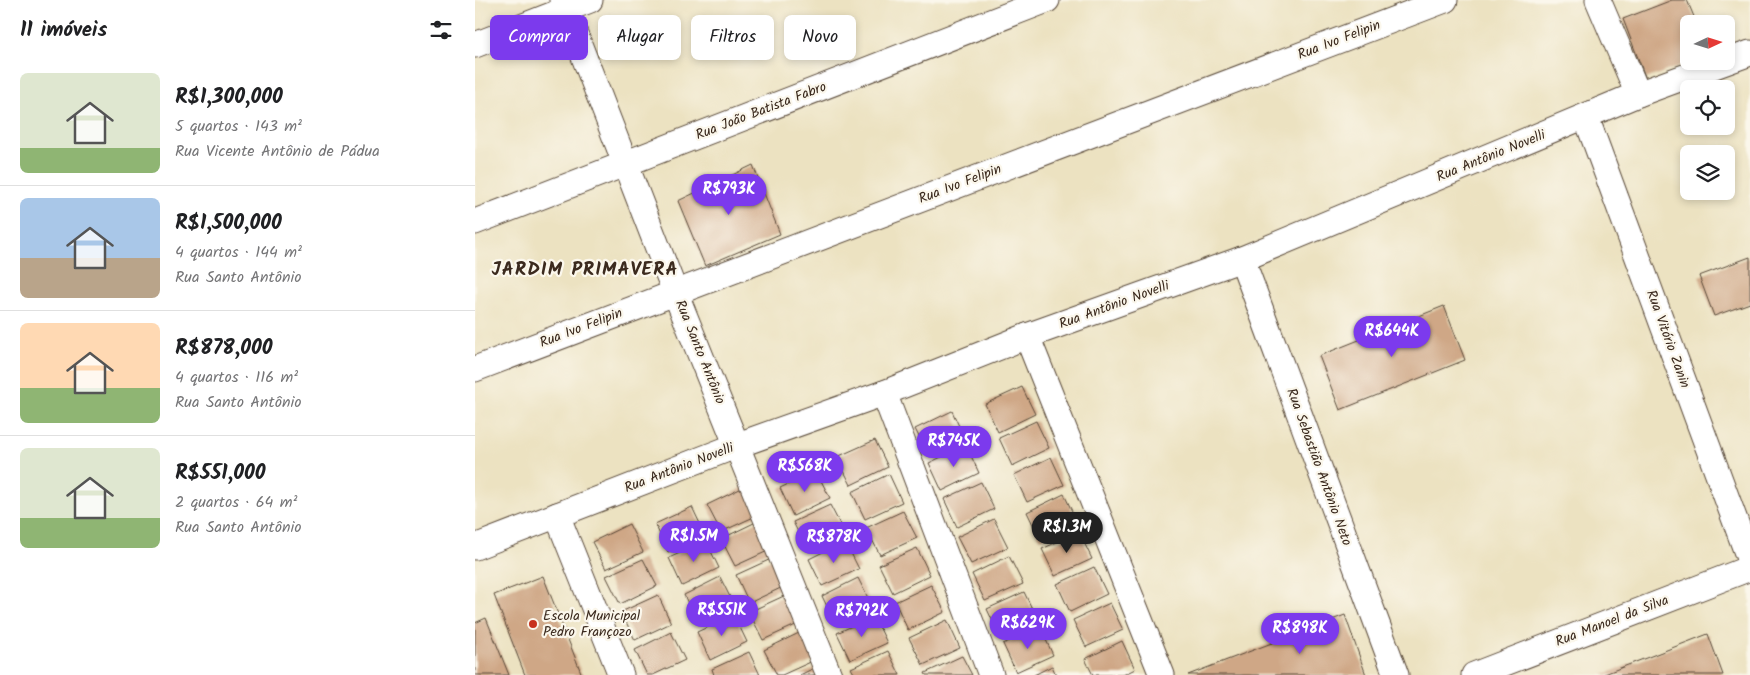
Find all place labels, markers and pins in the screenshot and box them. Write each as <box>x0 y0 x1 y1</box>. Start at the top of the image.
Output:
pin: R$793K <box>688 174 770 216</box>
pin: R$644K <box>1351 316 1433 358</box>
pin: R$745K <box>913 426 995 468</box>
pin: R$568K <box>764 450 846 493</box>
pin: R$1.3M <box>1026 512 1108 554</box>
pin: R$1.5M <box>653 520 735 563</box>
pin: R$878K <box>793 522 875 564</box>
pin: R$551K <box>681 594 763 637</box>
pin: R$792K <box>821 596 903 638</box>
place label: Escola Municipal Pedro Françozo <box>543 605 641 643</box>
pin: R$629K <box>987 608 1069 650</box>
pin: R$898K <box>1259 612 1341 655</box>
marker: Escola Municipal Pedro Françozo <box>527 618 539 630</box>

